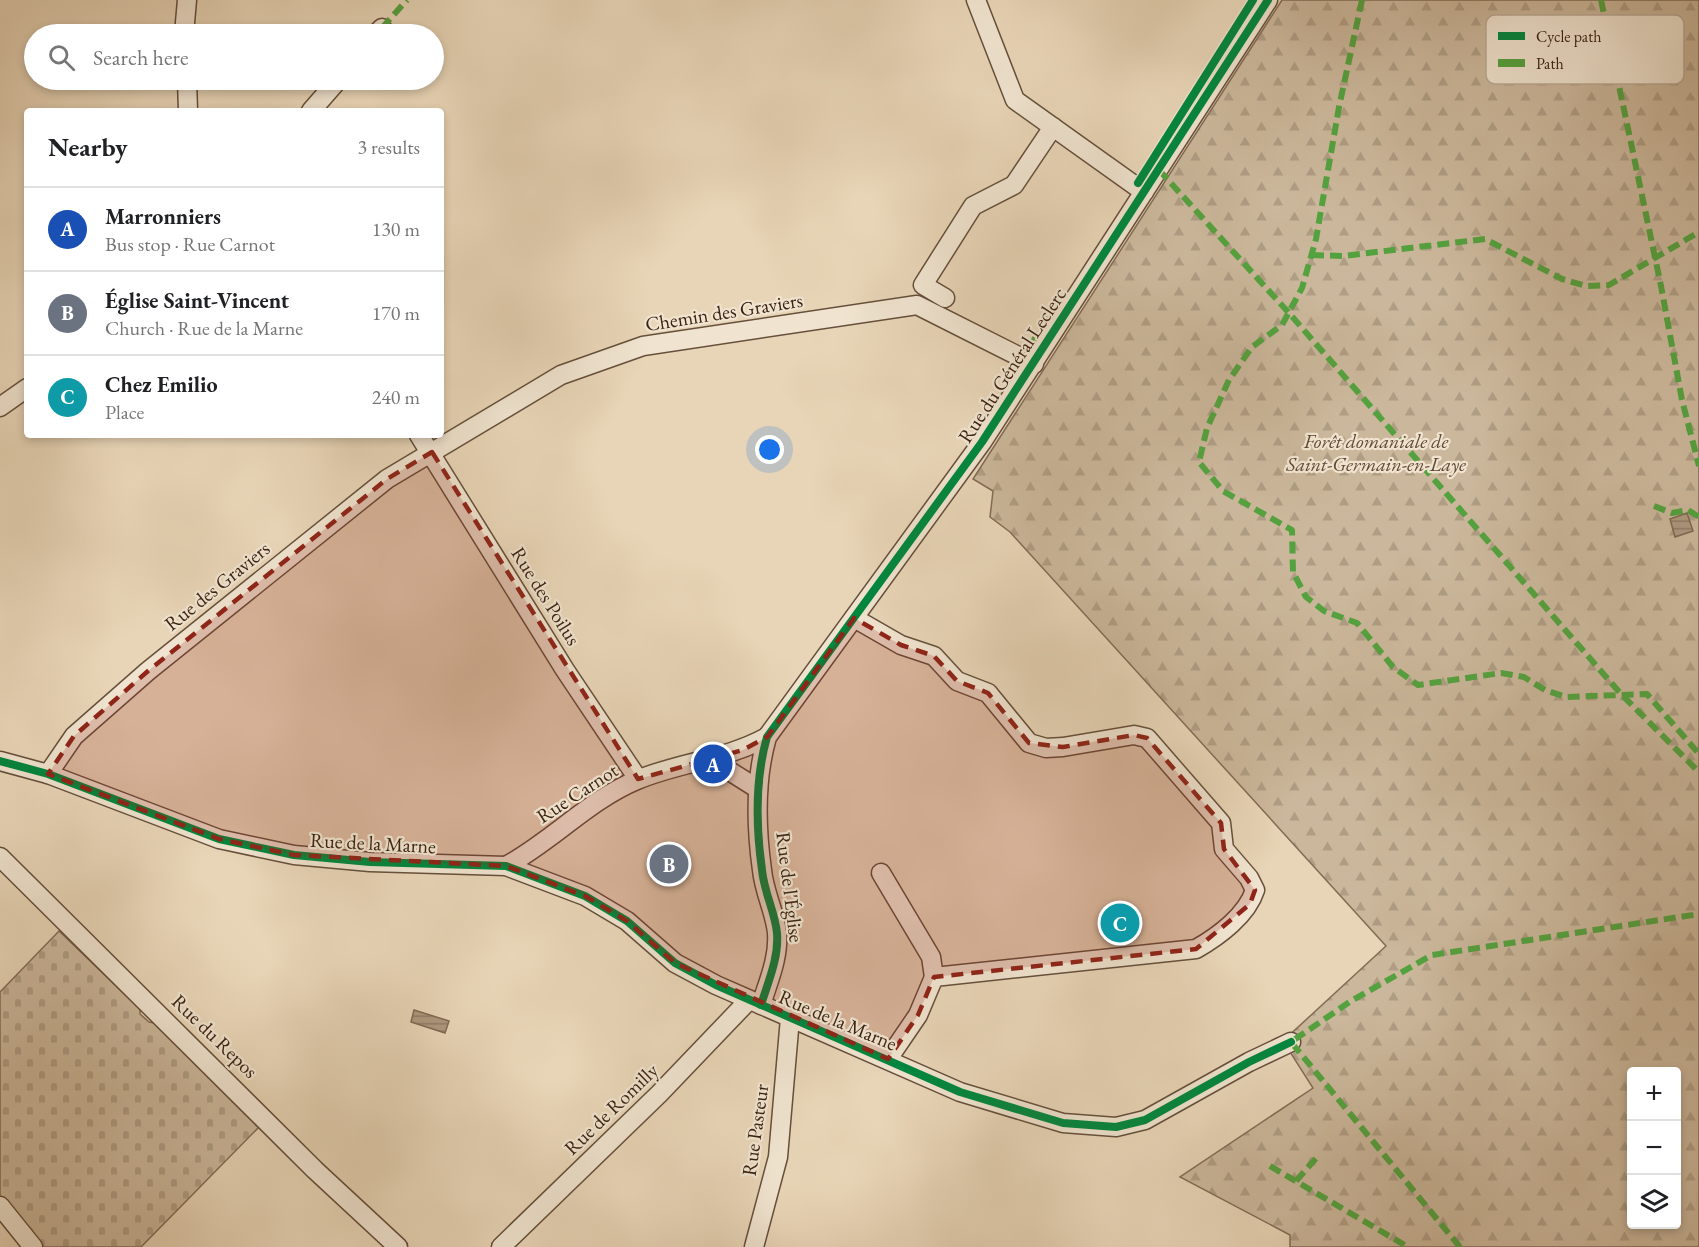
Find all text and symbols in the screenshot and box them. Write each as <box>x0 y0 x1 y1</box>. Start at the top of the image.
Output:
legend <box>1486 15 1684 84</box>
search box <box>24 24 444 90</box>
text: Cycle path <box>1536 26 1601 47</box>
icon: search <box>45 41 78 74</box>
text: Search here <box>93 43 188 72</box>
text: Path <box>1536 53 1564 74</box>
text: Nearby <box>48 130 128 164</box>
text: 3 results <box>357 134 420 160</box>
text: Marronniers <box>105 202 221 231</box>
text: A <box>60 216 75 242</box>
text: 130 m <box>372 216 420 242</box>
text: Bus stop · Rue Carnot <box>105 231 275 257</box>
street label: Rue du Général Leclerc <box>952 282 1072 448</box>
text: Église Saint-Vincent <box>105 286 289 315</box>
street label: Chemin des Graviers <box>643 287 805 337</box>
text: B <box>61 300 74 326</box>
text: 170 m <box>372 300 420 326</box>
text: Church · Rue de la Marne <box>105 315 303 341</box>
text: Chez Emilio <box>105 370 218 399</box>
text: C <box>60 384 75 410</box>
text: 240 m <box>372 384 420 410</box>
text: Place <box>105 399 144 425</box>
park label: Forêt domaniale de Saint-Germain-en-Laye <box>1285 428 1466 477</box>
your location <box>755 435 784 464</box>
street label: Rue des Graviers <box>159 535 275 637</box>
street label: Rue des Poilus <box>505 542 587 650</box>
pin: A <box>694 742 732 786</box>
street label: Rue Carnot <box>531 757 623 829</box>
street label: Rue de la Marne <box>309 827 437 859</box>
street label: Rue de l'Église <box>770 830 810 944</box>
pin: B <box>650 842 688 886</box>
pin: C <box>1100 900 1140 946</box>
street label: Rue de la Marne <box>775 983 901 1057</box>
street label: Rue du Repos <box>166 988 264 1084</box>
street label: Rue de Romilly <box>558 1057 664 1161</box>
map controls <box>1627 1067 1681 1229</box>
button: + <box>1627 1067 1681 1121</box>
street label: Rue Pasteur <box>736 1082 774 1178</box>
button: − <box>1627 1121 1681 1175</box>
button: layers <box>1627 1175 1681 1229</box>

